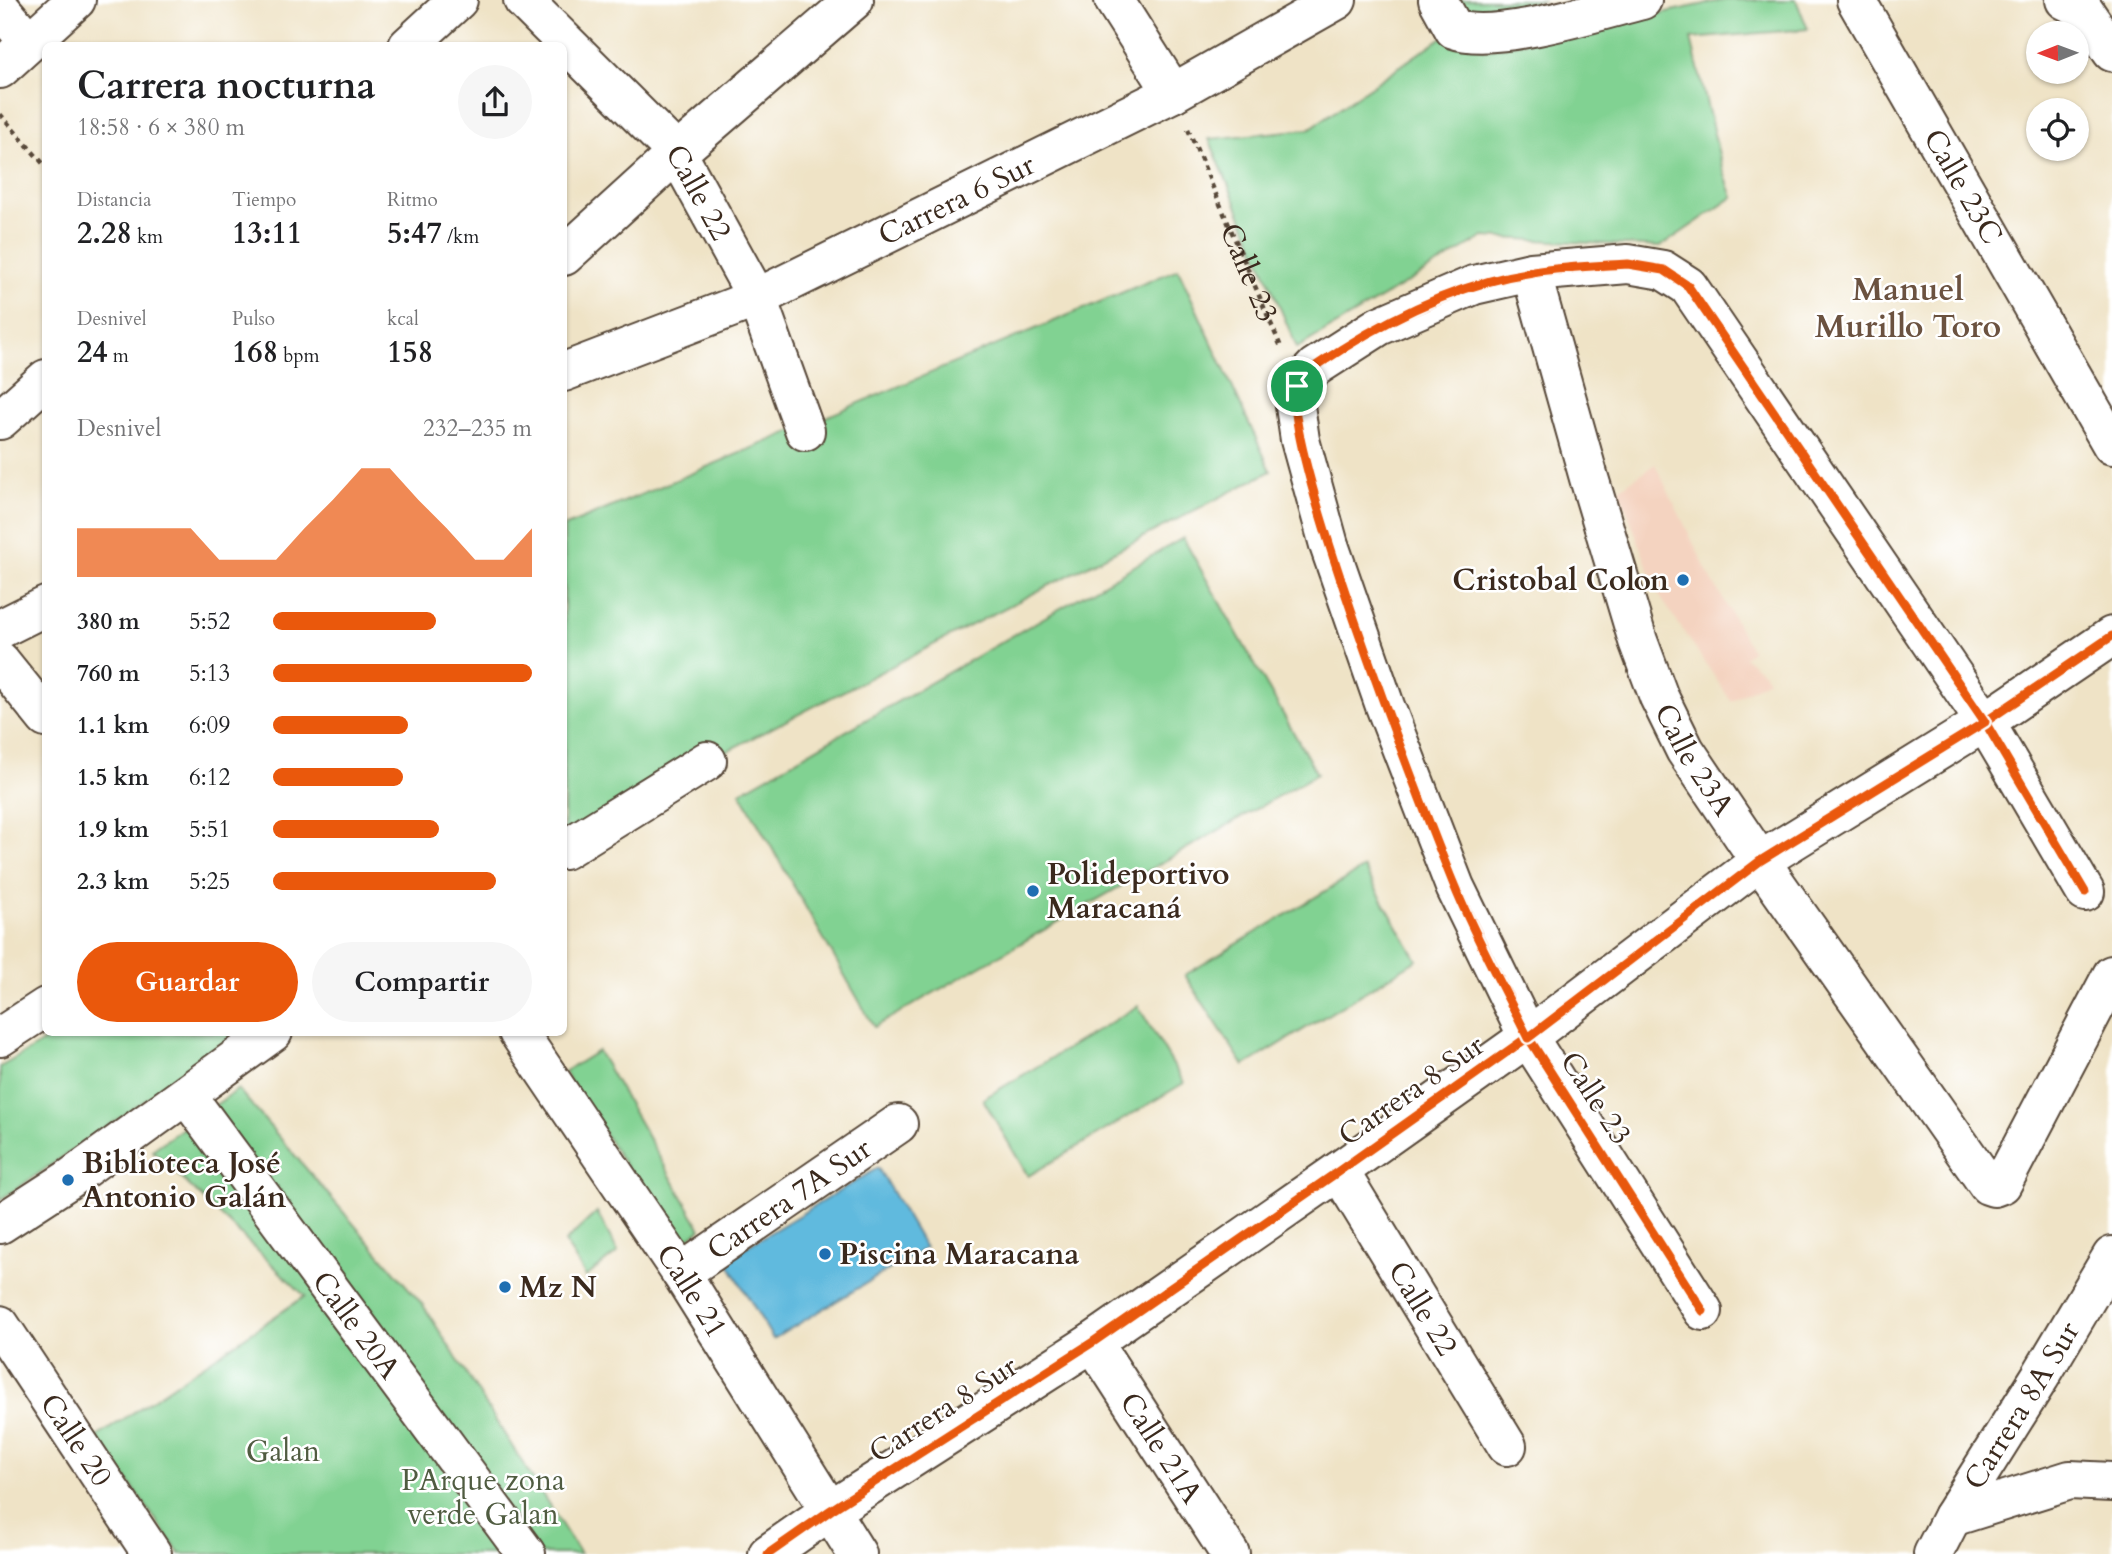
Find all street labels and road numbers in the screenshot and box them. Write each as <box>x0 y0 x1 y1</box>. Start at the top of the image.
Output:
street label: Calle 23C <box>1913 122 2012 252</box>
street label: Calle 22 <box>655 137 741 248</box>
street label: Carrera 6 Sur <box>872 144 1042 256</box>
street label: Calle 23 <box>1210 217 1288 328</box>
street label: Calle 23A <box>1644 697 1744 825</box>
street label: Carrera 8 Sur <box>1330 1025 1492 1156</box>
street label: Calle 23 <box>1550 1044 1641 1153</box>
street label: Carrera 7A Sur <box>699 1128 880 1270</box>
street label: Calle 21 <box>646 1236 737 1346</box>
street label: Calle 22 <box>1378 1254 1467 1364</box>
street label: Calle 20A <box>302 1263 410 1388</box>
street label: Carrera 8A Sur <box>1954 1314 2089 1498</box>
street label: Carrera 8 Sur <box>861 1346 1025 1473</box>
street label: Calle 21A <box>1110 1384 1212 1512</box>
street label: Calle 20 <box>30 1386 122 1495</box>

